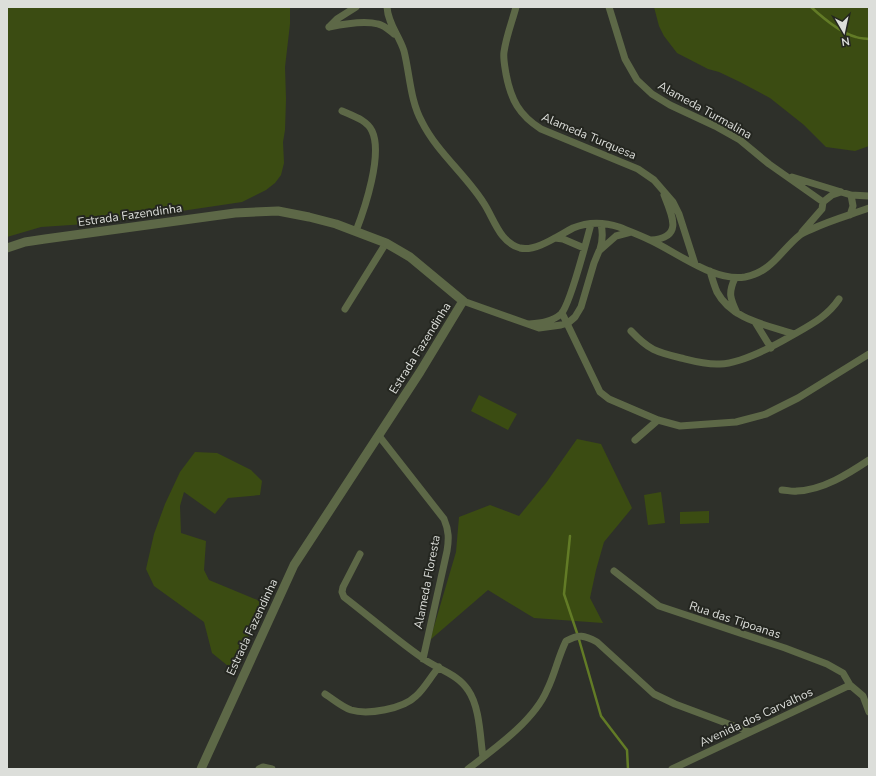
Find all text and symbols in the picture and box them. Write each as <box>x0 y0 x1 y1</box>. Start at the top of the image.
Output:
north arrow <box>824 12 864 52</box>
text: N <box>840 33 851 49</box>
street label: Alameda Turmalina <box>655 77 755 143</box>
street label: Alameda Turquesa <box>539 109 639 163</box>
street label: Estrada Fazendinha <box>77 200 183 230</box>
street label: Estrada Fazendinha <box>385 299 455 397</box>
street label: Alameda Floresta <box>410 534 444 630</box>
street label: Estrada Fazendinha <box>223 576 281 678</box>
street label: Rua das Tipoanas <box>687 598 783 642</box>
street label: Avenida dos Carvalhos <box>697 684 816 750</box>

